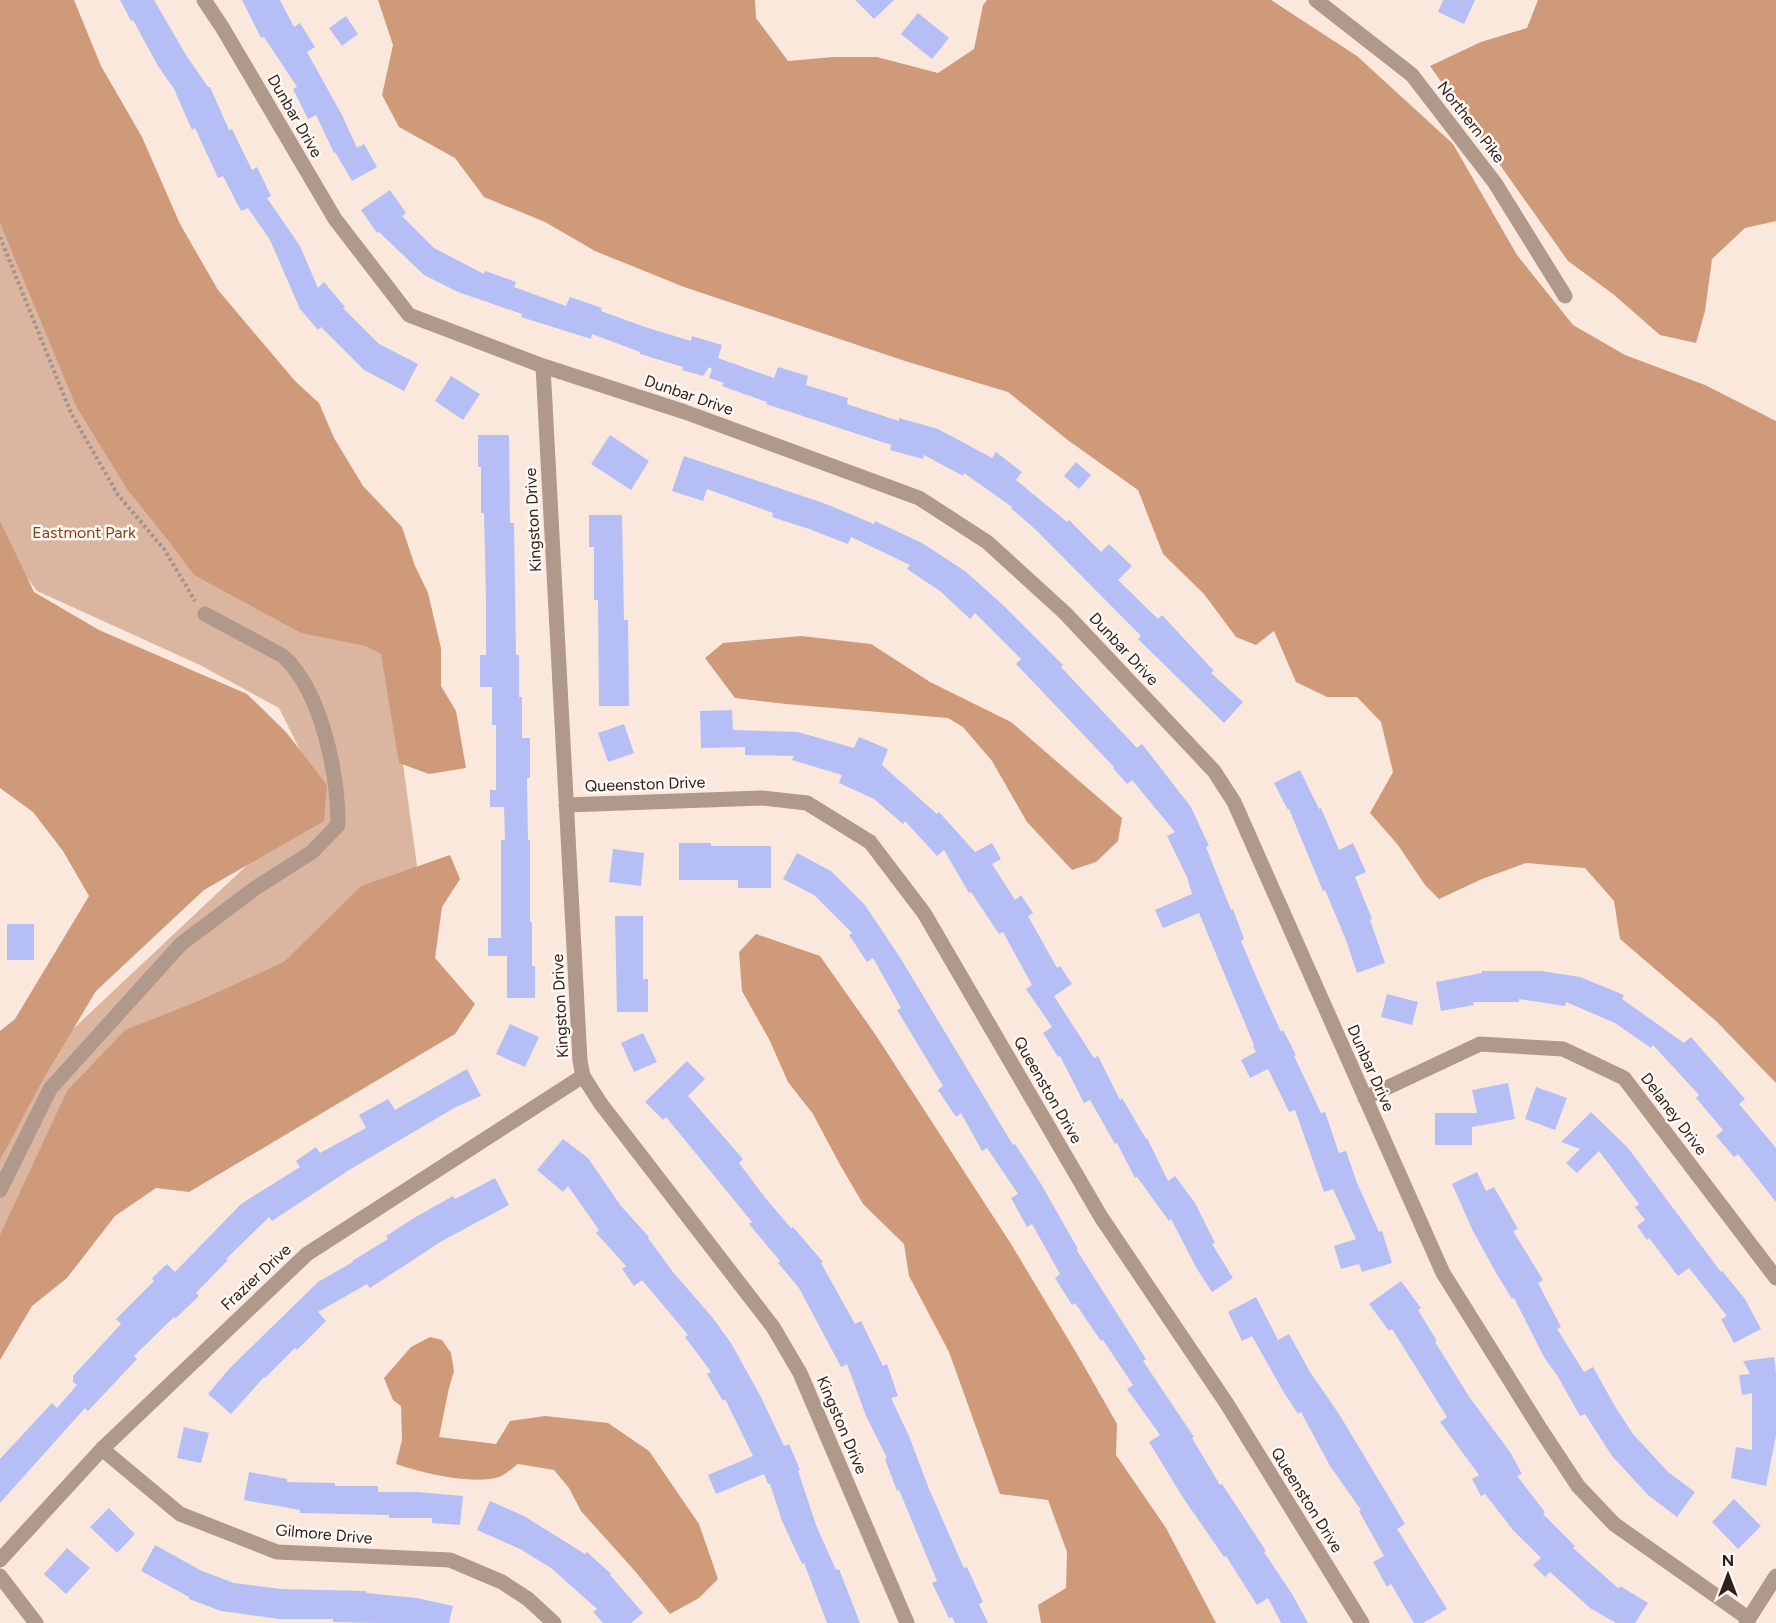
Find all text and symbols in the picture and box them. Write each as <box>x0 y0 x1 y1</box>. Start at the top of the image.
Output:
street label: Dunbar Drive <box>264 71 327 161</box>
street label: Northern Pike <box>1433 77 1509 167</box>
street label: Dunbar Drive <box>642 371 736 419</box>
street label: Kingston Drive <box>521 467 545 573</box>
park label: Eastmont Park <box>32 523 136 542</box>
street label: Dunbar Drive <box>1085 609 1163 690</box>
street label: Queenston Drive <box>584 772 706 796</box>
street label: Kingston Drive <box>548 953 572 1059</box>
street label: Dunbar Drive <box>1343 1022 1399 1114</box>
street label: Queenston Drive <box>1010 1033 1086 1147</box>
street label: Delaney Drive <box>1637 1069 1711 1159</box>
street label: Frazier Drive <box>217 1240 295 1314</box>
street label: Kingston Drive <box>813 1373 871 1477</box>
street label: Queenston Drive <box>1267 1444 1347 1556</box>
street label: Gilmore Drive <box>275 1520 374 1548</box>
north arrow <box>1698 1545 1758 1605</box>
text: N <box>1722 1551 1734 1570</box>

